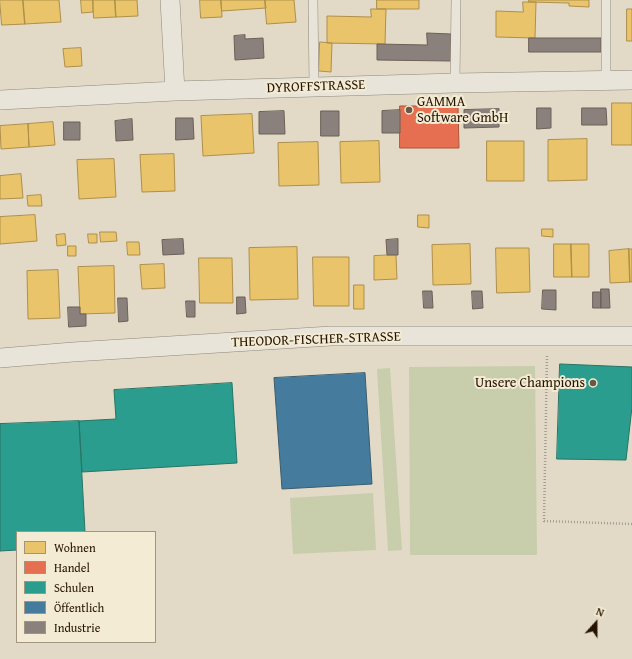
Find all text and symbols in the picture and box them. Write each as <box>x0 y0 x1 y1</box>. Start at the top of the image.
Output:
street label: DYROFFSTRASSE <box>266 77 366 97</box>
place label: GAMMA Software GmbH <box>417 94 508 126</box>
marker: GAMMA Software GmbH <box>404 105 414 115</box>
street label: THEODOR-FISCHER-STRASSE <box>231 329 401 351</box>
place label: Unsere Champions <box>475 375 585 391</box>
marker: Unsere Champions <box>588 378 598 388</box>
legend <box>16 531 156 643</box>
text: Wohnen <box>54 539 96 556</box>
text: Handel <box>54 559 90 576</box>
text: Schulen <box>54 579 94 596</box>
text: Öffentlich <box>54 599 104 616</box>
north arrow <box>576 603 616 643</box>
text: N <box>594 603 607 621</box>
text: Industrie <box>54 619 100 636</box>

